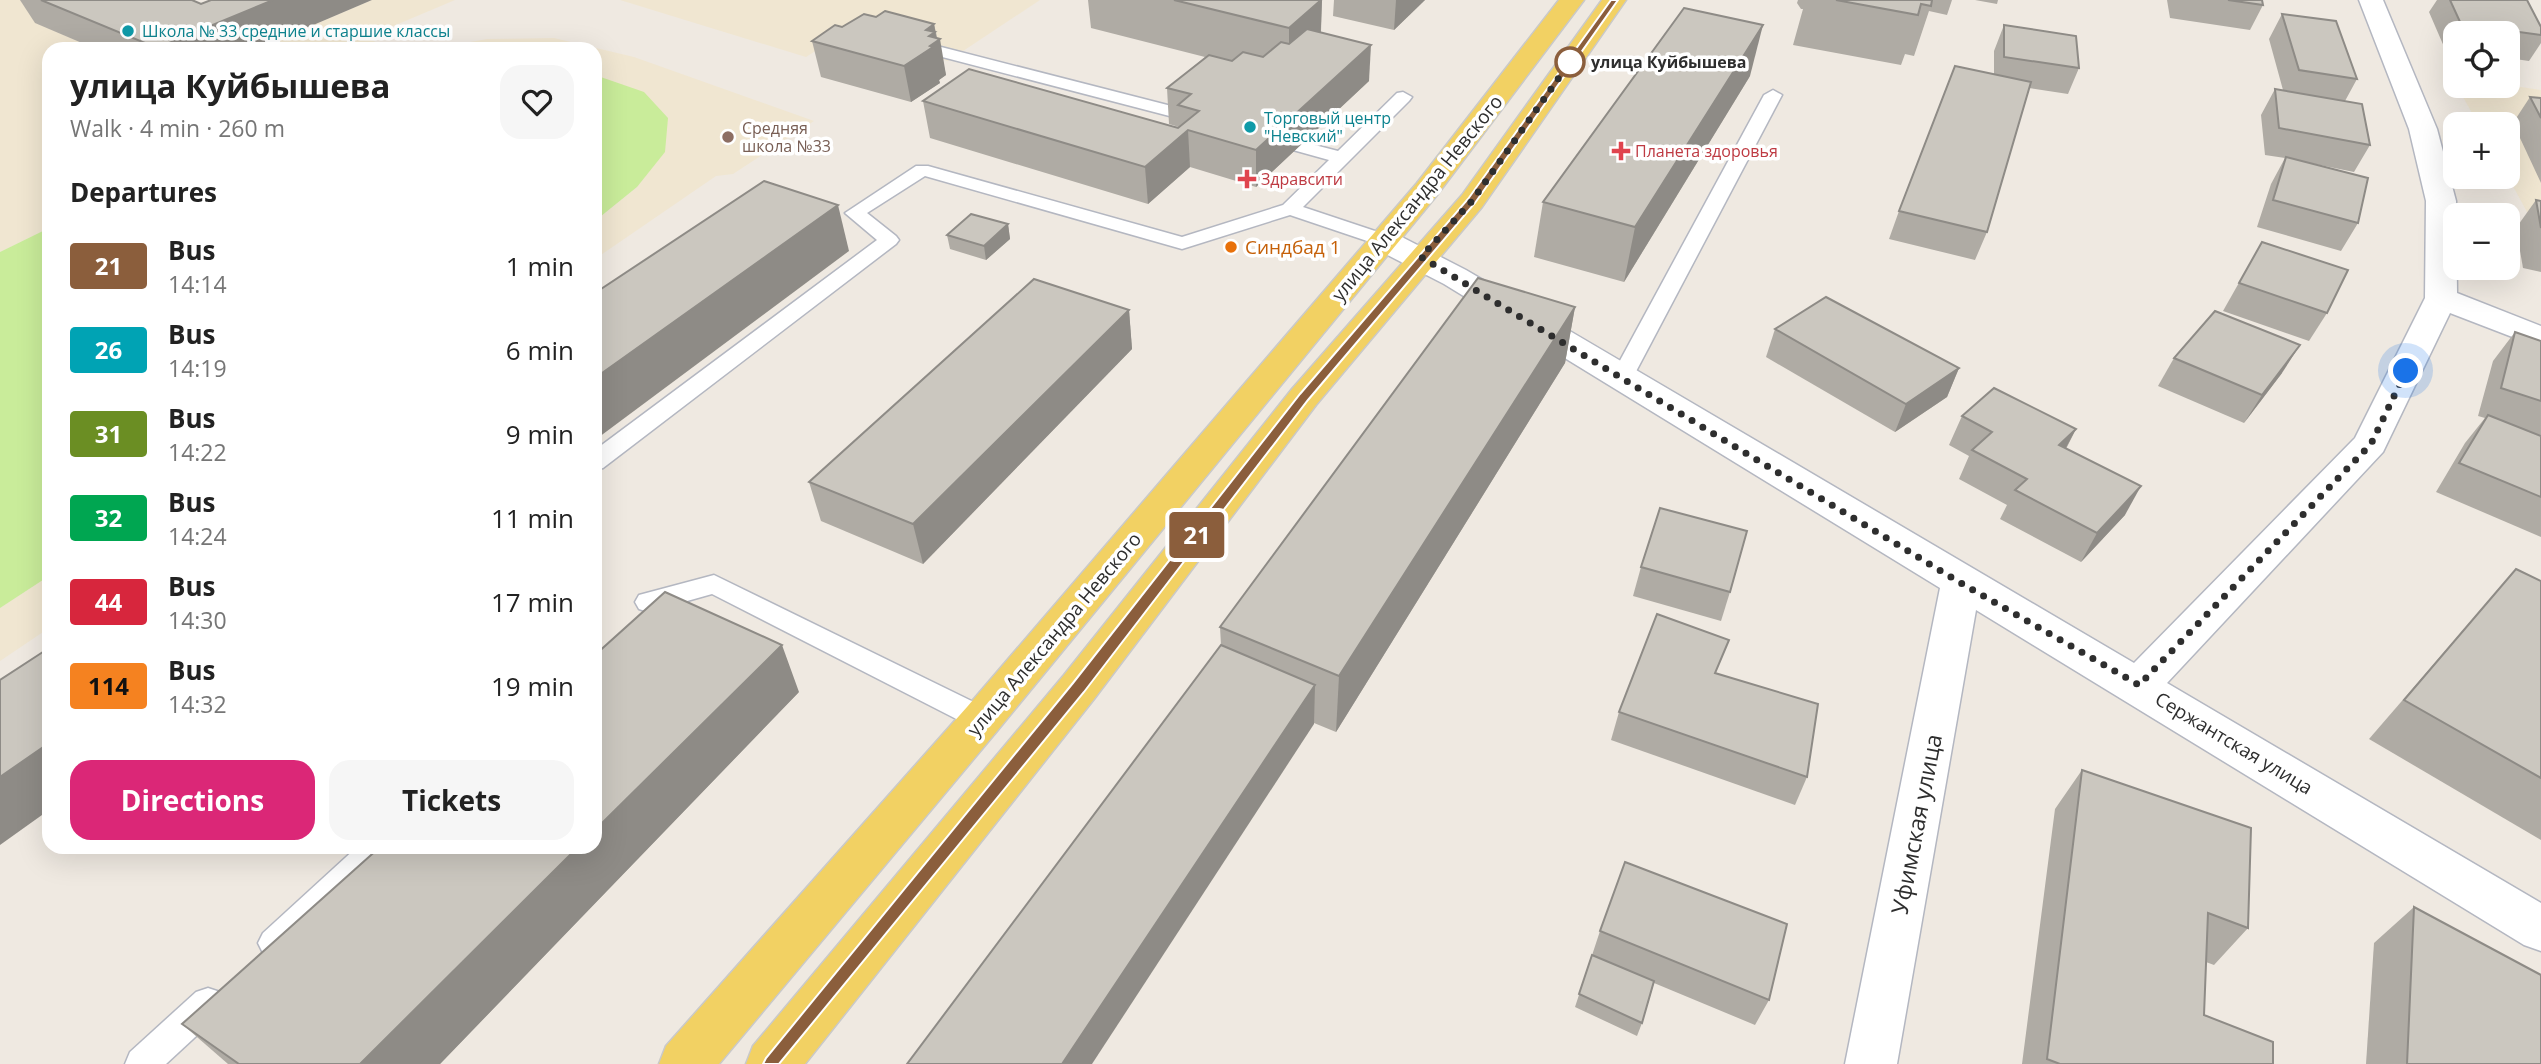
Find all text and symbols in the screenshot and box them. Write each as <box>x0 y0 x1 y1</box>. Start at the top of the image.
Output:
place label: Школа № 33 средние и старшие классы <box>142 20 450 42</box>
map controls <box>2443 21 2520 280</box>
button: locate <box>2443 21 2520 98</box>
marker: Школа № 33 средние и старшие классы <box>120 23 136 39</box>
marker: улица Куйбышева <box>1555 47 1585 77</box>
place label: улица Куйбышева <box>1591 51 1746 73</box>
text: улица Куйбышева <box>70 63 391 108</box>
button: heart <box>500 65 574 139</box>
street label: улица Александра Невского <box>1326 89 1508 307</box>
place label: Торговый центр "Невский" <box>1264 107 1391 147</box>
text: Walk · 4 min · 260 m <box>70 112 285 144</box>
button: + <box>2443 112 2520 189</box>
place label: Средняя школа №33 <box>742 117 831 157</box>
marker: Торговый центр "Невский" <box>1242 119 1258 135</box>
marker: Средняя школа №33 <box>720 129 736 145</box>
place label: Планета здоровья <box>1635 140 1778 162</box>
marker: Планета здоровья <box>1613 143 1629 159</box>
place label: Здравсити <box>1261 168 1343 190</box>
marker: Здравсити <box>1239 171 1255 187</box>
text: Departures <box>70 174 217 210</box>
button: − <box>2443 203 2520 280</box>
text: Bus <box>168 232 215 268</box>
place label: Синдбад 1 <box>1245 234 1341 260</box>
marker: Синдбад 1 <box>1223 239 1239 255</box>
text: 1 min <box>506 248 574 284</box>
text: 21 <box>95 249 122 282</box>
text: 14:14 <box>168 268 227 300</box>
text: Bus <box>168 316 215 352</box>
text: 6 min <box>506 332 574 368</box>
text: 26 <box>95 333 122 366</box>
text: 14:19 <box>168 352 227 384</box>
your location <box>2388 353 2423 388</box>
text: Bus <box>168 400 215 436</box>
text: 9 min <box>506 416 574 452</box>
text: 31 <box>95 417 122 450</box>
text: 14:22 <box>168 436 227 468</box>
text: Bus <box>168 484 215 520</box>
text: 11 min <box>491 500 574 536</box>
text: 32 <box>95 501 122 534</box>
line badge: 21 <box>1166 512 1228 558</box>
text: 21 <box>1183 518 1211 551</box>
text: 14:24 <box>168 520 227 552</box>
street label: улица Александра Невского <box>961 527 1147 741</box>
text: Bus <box>168 568 215 604</box>
text: 17 min <box>491 584 574 620</box>
text: 44 <box>95 585 122 618</box>
text: 14:30 <box>168 604 227 636</box>
text: Bus <box>168 652 215 688</box>
text: 19 min <box>491 668 574 704</box>
text: 114 <box>88 669 129 702</box>
street label: Сержантская улица <box>2150 686 2318 800</box>
text: 14:32 <box>168 688 227 720</box>
street label: Уфимская улица <box>1883 731 1949 917</box>
button: Directions <box>70 760 315 840</box>
button: Tickets <box>329 760 574 840</box>

